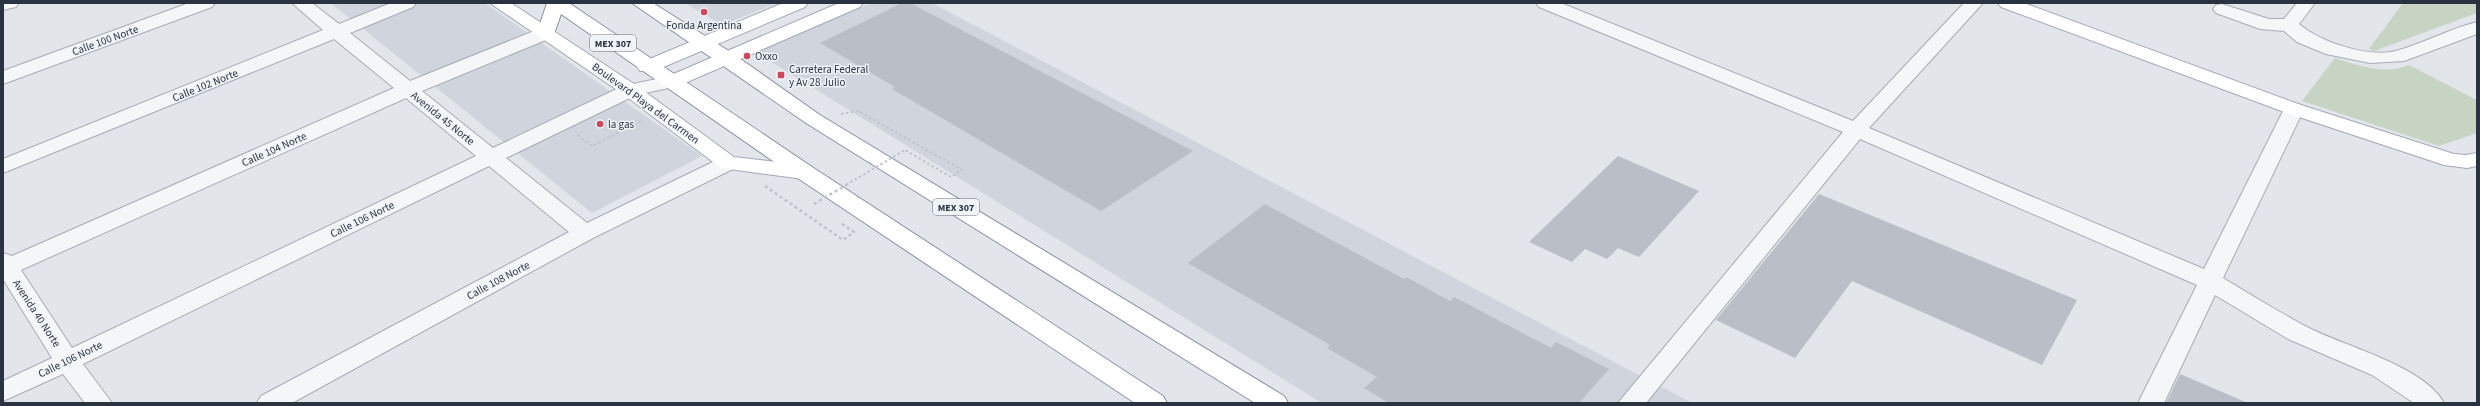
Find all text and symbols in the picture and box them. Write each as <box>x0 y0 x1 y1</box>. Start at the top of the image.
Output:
marker: Fonda Argentina <box>699 7 709 17</box>
place label: Fonda Argentina <box>666 18 742 33</box>
street label: Calle 100 Norte <box>70 21 141 59</box>
road number: MEX 307 <box>590 35 636 51</box>
place label: Oxxo <box>755 49 778 64</box>
marker: Oxxo <box>742 51 752 61</box>
street label: Boulevard Playa del Carmen <box>589 59 702 147</box>
place label: Carretera Federal y Av 28 Julio <box>789 62 868 90</box>
street label: Calle 102 Norte <box>170 65 241 105</box>
marker: Carretera Federal y Av 28 Julio <box>776 70 786 80</box>
street label: Avenida 45 Norte <box>408 88 478 149</box>
place label: la gas <box>608 117 634 132</box>
marker: la gas <box>595 119 605 129</box>
street label: Calle 104 Norte <box>239 128 310 170</box>
street label: Calle 106 Norte <box>328 197 397 241</box>
road number: MEX 307 <box>933 199 979 215</box>
street label: Calle 108 Norte <box>464 257 533 303</box>
street label: Avenida 40 Norte <box>9 276 64 351</box>
street label: Calle 106 Norte <box>36 337 105 381</box>

